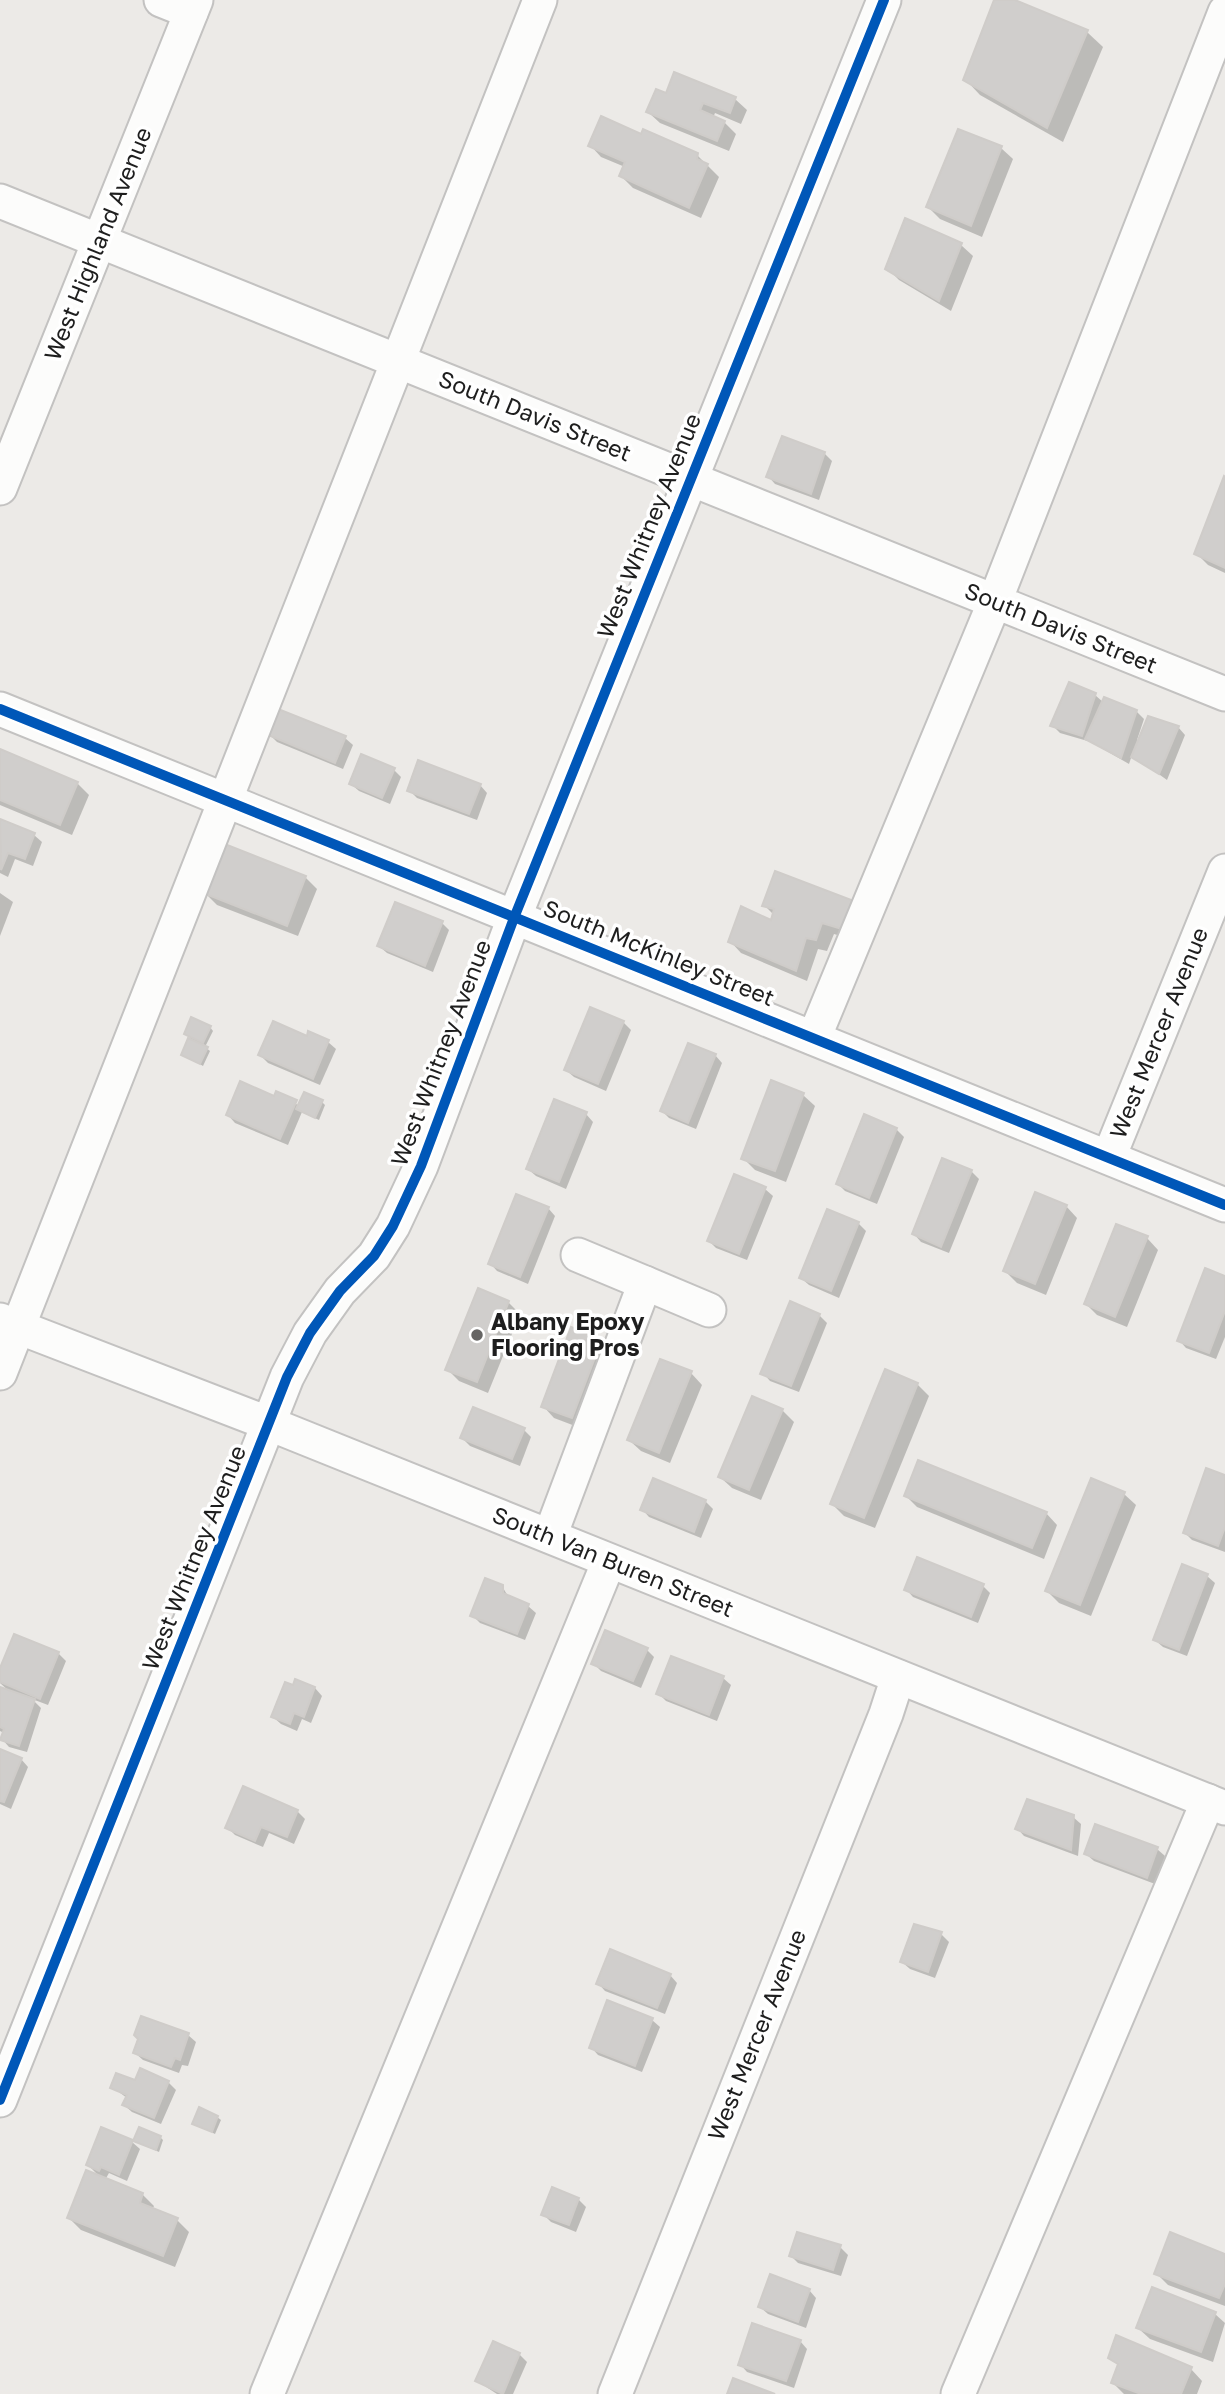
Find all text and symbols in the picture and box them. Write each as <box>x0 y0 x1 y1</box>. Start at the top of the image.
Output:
street label: West Highland Avenue <box>37 123 157 364</box>
street label: South Davis Street <box>435 364 636 466</box>
street label: West Whitney Avenue <box>590 409 706 642</box>
street label: South Davis Street <box>961 576 1162 678</box>
street label: South McKinley Street <box>540 893 779 1011</box>
street label: West Mercer Avenue <box>1103 923 1213 1142</box>
street label: West Whitney Avenue <box>384 936 496 1170</box>
place label: Albany Epoxy Flooring Pros <box>491 1307 645 1361</box>
marker: Albany Epoxy Flooring Pros <box>469 1327 485 1343</box>
street label: West Whitney Avenue <box>135 1441 251 1674</box>
street label: South Van Buren Street <box>489 1500 738 1622</box>
street label: West Mercer Avenue <box>701 1925 811 2144</box>

